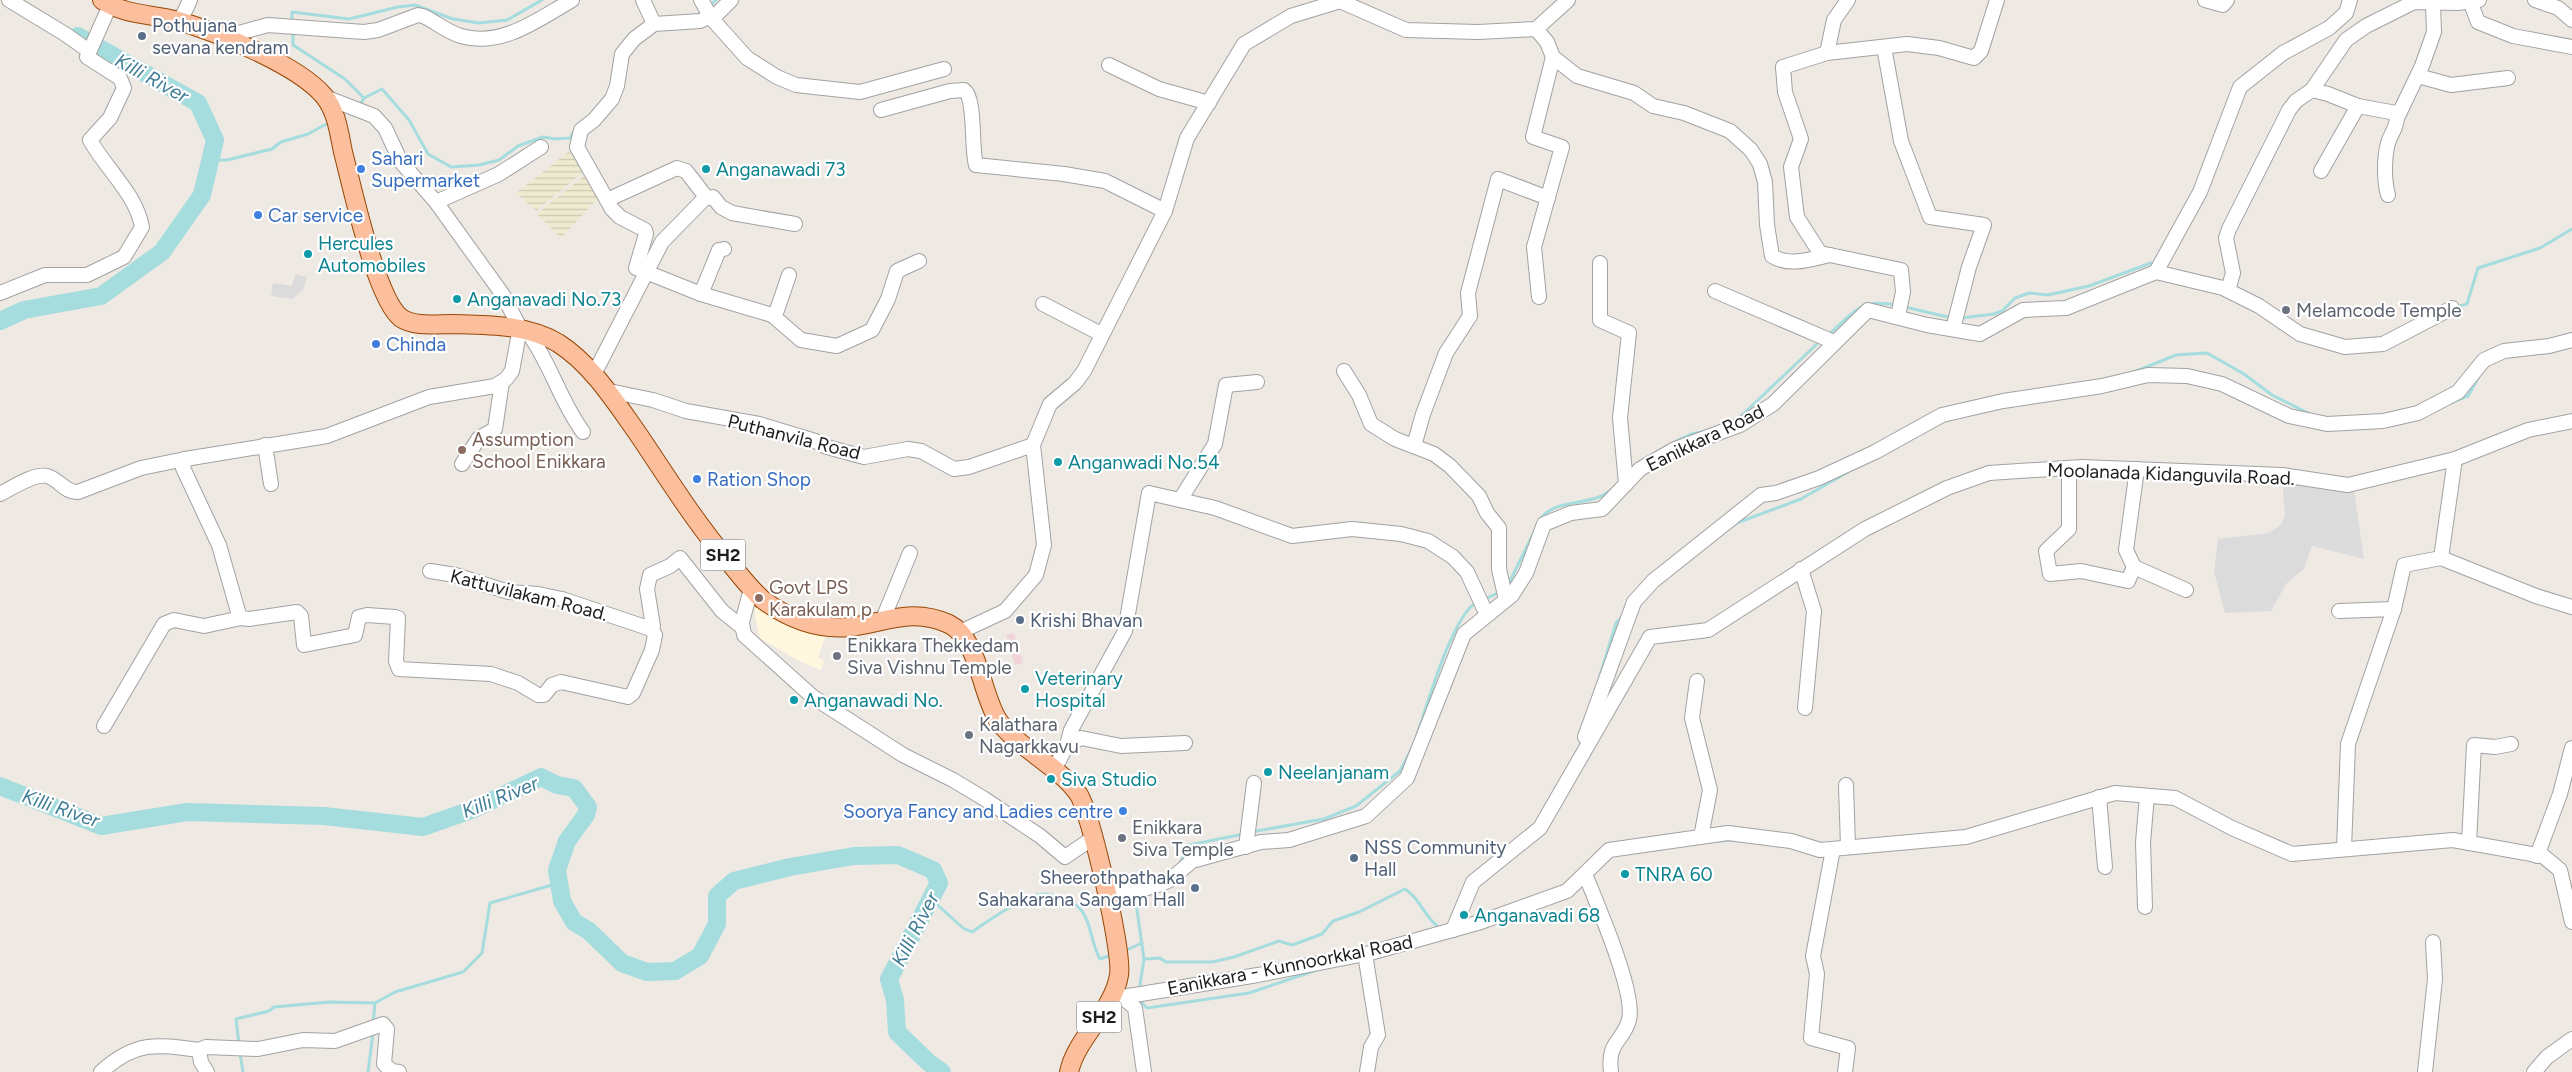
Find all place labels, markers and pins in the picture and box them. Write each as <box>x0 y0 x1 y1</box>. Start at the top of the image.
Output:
place label: Pothujana sevana kendram <box>152 14 289 59</box>
marker: Pothujana sevana kendram <box>136 30 148 42</box>
place label: Sahari Supermarket <box>371 147 480 192</box>
place label: Anganawadi 73 <box>716 158 846 181</box>
marker: Sahari Supermarket <box>355 163 367 175</box>
marker: Anganawadi 73 <box>700 163 712 175</box>
place label: Car service <box>268 204 363 227</box>
marker: Car service <box>252 209 264 221</box>
place label: Hercules Automobiles <box>318 232 426 277</box>
marker: Hercules Automobiles <box>302 248 314 260</box>
place label: Anganavadi No.73 <box>467 288 621 311</box>
marker: Anganavadi No.73 <box>451 293 463 305</box>
place label: Melamcode Temple <box>2296 299 2462 322</box>
marker: Melamcode Temple <box>2280 304 2292 316</box>
place label: Chinda <box>386 333 446 356</box>
marker: Chinda <box>370 338 382 350</box>
place label: Assumption School Enikkara <box>472 428 606 473</box>
marker: Assumption School Enikkara <box>456 444 468 456</box>
place label: Anganwadi No.54 <box>1068 451 1220 474</box>
marker: Anganwadi No.54 <box>1052 456 1064 468</box>
place label: Ration Shop <box>707 468 811 491</box>
marker: Ration Shop <box>691 473 703 485</box>
place label: Govt LPS Karakulam p <box>769 576 872 621</box>
marker: Govt LPS Karakulam p <box>753 592 765 604</box>
place label: Krishi Bhavan <box>1030 609 1143 632</box>
marker: Krishi Bhavan <box>1014 614 1026 626</box>
place label: Enikkara Thekkedam Siva Vishnu Temple <box>847 634 1019 679</box>
marker: Enikkara Thekkedam Siva Vishnu Temple <box>831 650 843 662</box>
place label: Veterinary Hospital <box>1035 667 1123 712</box>
marker: Veterinary Hospital <box>1019 683 1031 695</box>
place label: Anganawadi No. <box>804 689 943 712</box>
marker: Anganawadi No. <box>788 694 800 706</box>
place label: Kalathara Nagarkkavu <box>979 713 1079 758</box>
marker: Kalathara Nagarkkavu <box>963 729 975 741</box>
place label: Neelanjanam <box>1278 761 1389 784</box>
marker: Neelanjanam <box>1262 766 1274 778</box>
place label: Siva Studio <box>1061 768 1157 791</box>
marker: Siva Studio <box>1045 773 1057 785</box>
place label: Soorya Fancy and Ladies centre <box>843 800 1113 823</box>
marker: Soorya Fancy and Ladies centre <box>1117 805 1129 817</box>
place label: Enikkara Siva Temple <box>1132 816 1234 861</box>
marker: Enikkara Siva Temple <box>1116 832 1128 844</box>
place label: NSS Community Hall <box>1364 836 1507 881</box>
marker: NSS Community Hall <box>1348 852 1360 864</box>
place label: TNRA 60 <box>1635 863 1713 886</box>
place label: Sheerothpathaka Sahakarana Sangam Hall <box>978 866 1185 911</box>
marker: TNRA 60 <box>1619 868 1631 880</box>
marker: Sheerothpathaka Sahakarana Sangam Hall <box>1189 882 1201 894</box>
place label: Anganavadi 68 <box>1474 904 1600 927</box>
marker: Anganavadi 68 <box>1458 909 1470 921</box>

